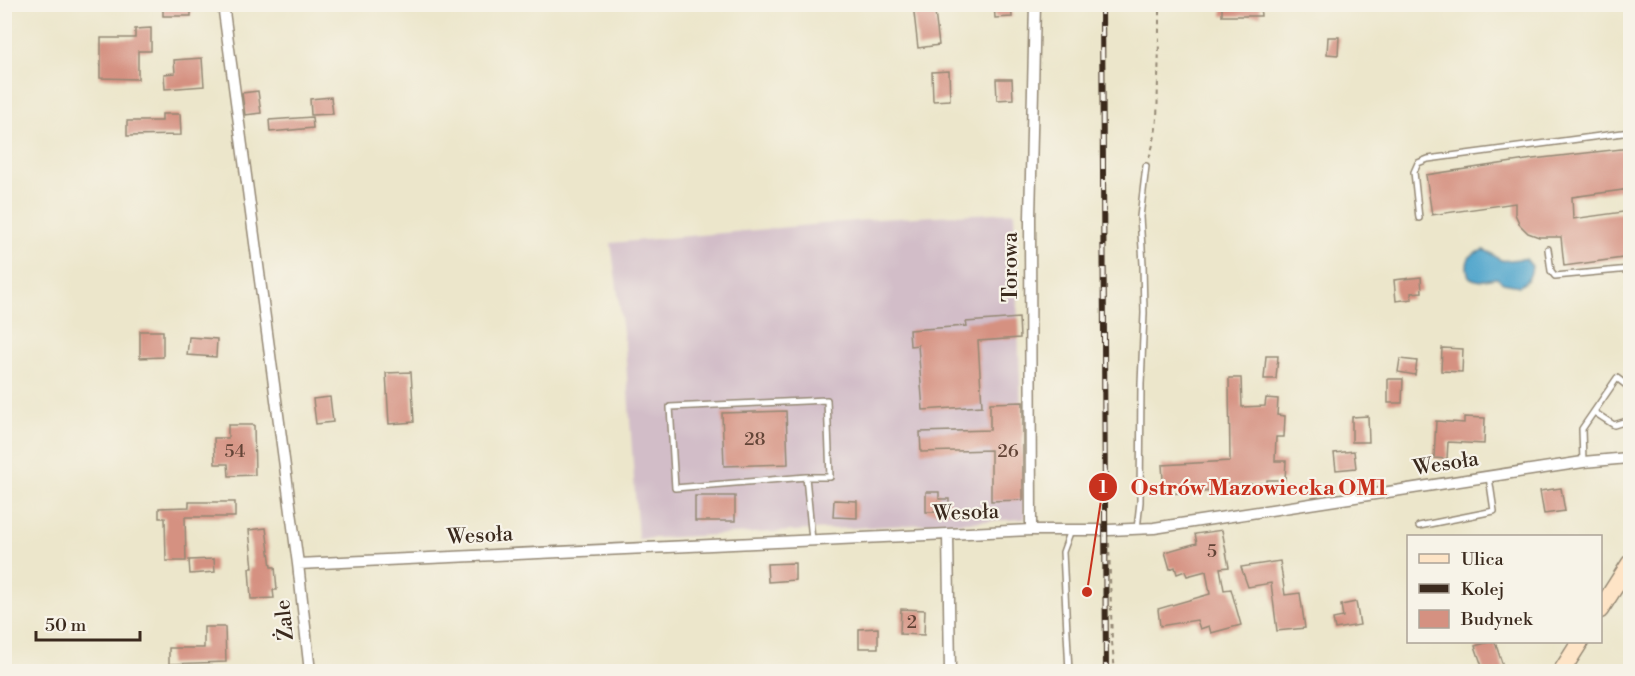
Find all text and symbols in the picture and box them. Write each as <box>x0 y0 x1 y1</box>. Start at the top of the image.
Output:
street label: Torowa <box>998 232 1024 302</box>
house number: 28 <box>744 428 766 451</box>
house number: 54 <box>225 440 246 463</box>
house number: 26 <box>997 440 1019 463</box>
street label: Wesoła <box>1410 446 1481 482</box>
callout: Ostrów Mazowiecka OM1 <box>1088 467 1399 507</box>
text: Ostrów Mazowiecka OM1 <box>1131 475 1388 502</box>
text: 1 <box>1099 476 1108 499</box>
street label: Wesoła <box>931 499 1000 527</box>
street label: Wesoła <box>445 521 514 551</box>
legend <box>1407 535 1602 643</box>
house number: 5 <box>1207 540 1217 563</box>
text: Ulica <box>1461 548 1505 571</box>
text: Kolej <box>1461 578 1504 601</box>
street label: Żale <box>268 598 300 642</box>
scale bar <box>36 604 140 642</box>
text: Budynek <box>1460 608 1534 631</box>
house number: 2 <box>907 611 917 634</box>
text: 50 m <box>45 614 87 637</box>

